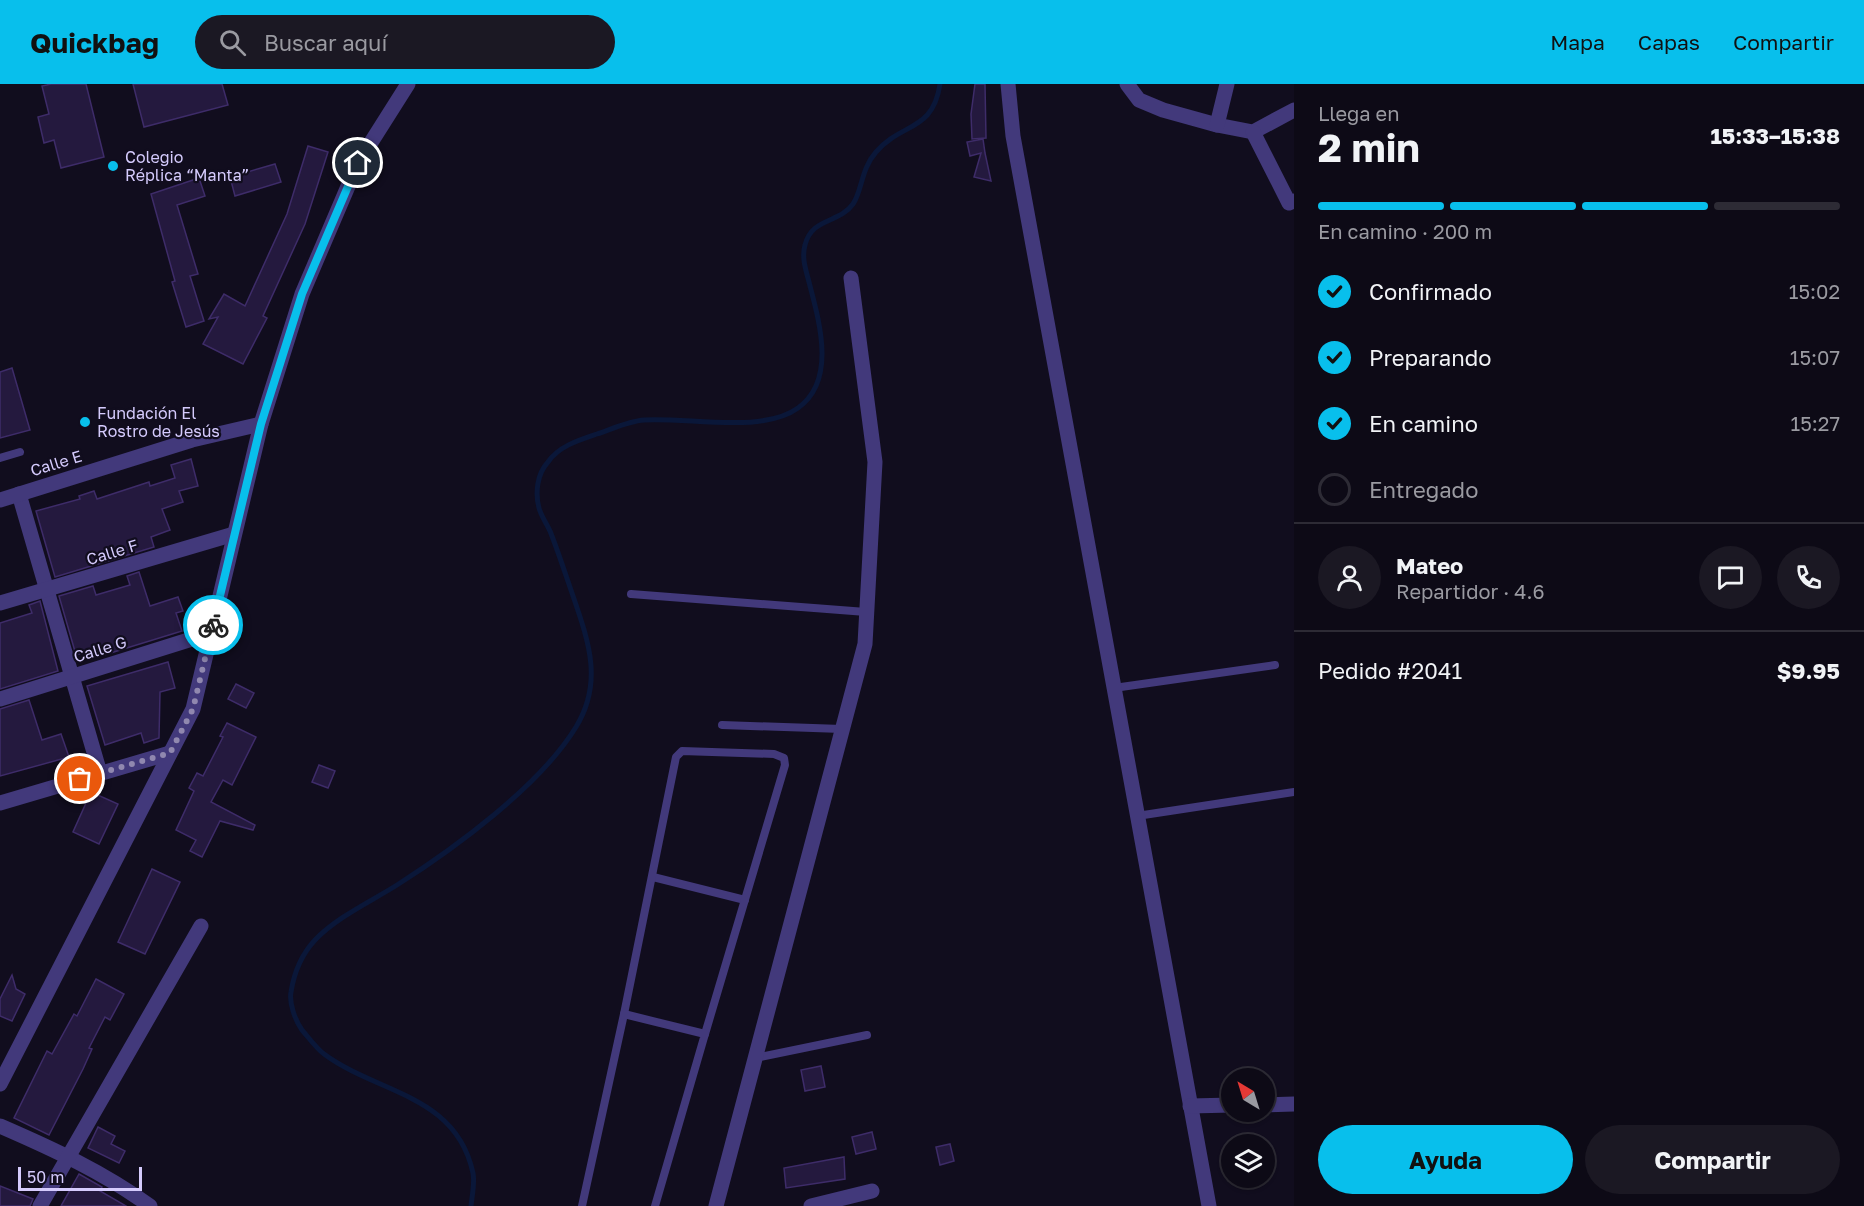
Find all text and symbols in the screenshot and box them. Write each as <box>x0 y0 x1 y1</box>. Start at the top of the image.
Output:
search box <box>195 15 615 69</box>
text: Quickbag <box>30 26 159 59</box>
icon: search <box>216 26 249 59</box>
text: Buscar aquí <box>264 29 387 56</box>
text: Mapa <box>1550 29 1605 55</box>
text: Capas <box>1638 29 1700 55</box>
text: Compartir <box>1733 29 1834 55</box>
text: Llega en <box>1318 101 1400 125</box>
text: 15:33–15:38 <box>1710 122 1840 149</box>
text: 2 min <box>1318 124 1420 171</box>
pin <box>332 137 383 188</box>
icon: home <box>341 146 374 179</box>
place label: Colegio Réplica “Manta” <box>125 147 249 185</box>
marker: Colegio Réplica “Manta” <box>106 159 120 173</box>
text: En camino · 200 m <box>1318 219 1492 243</box>
icon: check <box>1318 275 1351 308</box>
text: Confirmado <box>1369 278 1492 305</box>
text: 15:02 <box>1789 279 1840 303</box>
icon: check <box>1318 341 1351 374</box>
text: Preparando <box>1369 344 1492 371</box>
text: 15:07 <box>1790 345 1840 369</box>
place label: Fundación El Rostro de Jesús <box>97 403 220 441</box>
icon: check <box>1318 407 1351 440</box>
text: En camino <box>1369 410 1478 437</box>
text: 15:27 <box>1791 411 1840 435</box>
marker: Fundación El Rostro de Jesús <box>78 415 92 429</box>
street label: Calle E <box>28 446 84 480</box>
text: Entregado <box>1369 476 1478 503</box>
street label: Calle F <box>84 535 140 569</box>
button: person <box>1318 546 1381 609</box>
button: chat <box>1699 546 1762 609</box>
button: phone <box>1777 546 1840 609</box>
text: Mateo <box>1396 552 1463 579</box>
text: Repartidor · 4.6 <box>1396 579 1545 603</box>
courier <box>183 595 243 655</box>
icon: bike <box>197 609 230 642</box>
street label: Calle G <box>71 631 129 667</box>
text: Pedido #2041 <box>1318 657 1462 684</box>
text: $9.95 <box>1777 657 1840 684</box>
pin <box>54 753 105 804</box>
icon: bag <box>63 762 96 795</box>
north arrow <box>1221 1068 1275 1122</box>
map controls <box>1221 1068 1275 1188</box>
button: Ayuda <box>1318 1125 1573 1194</box>
button: Compartir <box>1585 1125 1840 1194</box>
button: layers <box>1221 1134 1275 1188</box>
scale bar <box>18 1164 142 1192</box>
text: 50 m <box>27 1167 64 1187</box>

